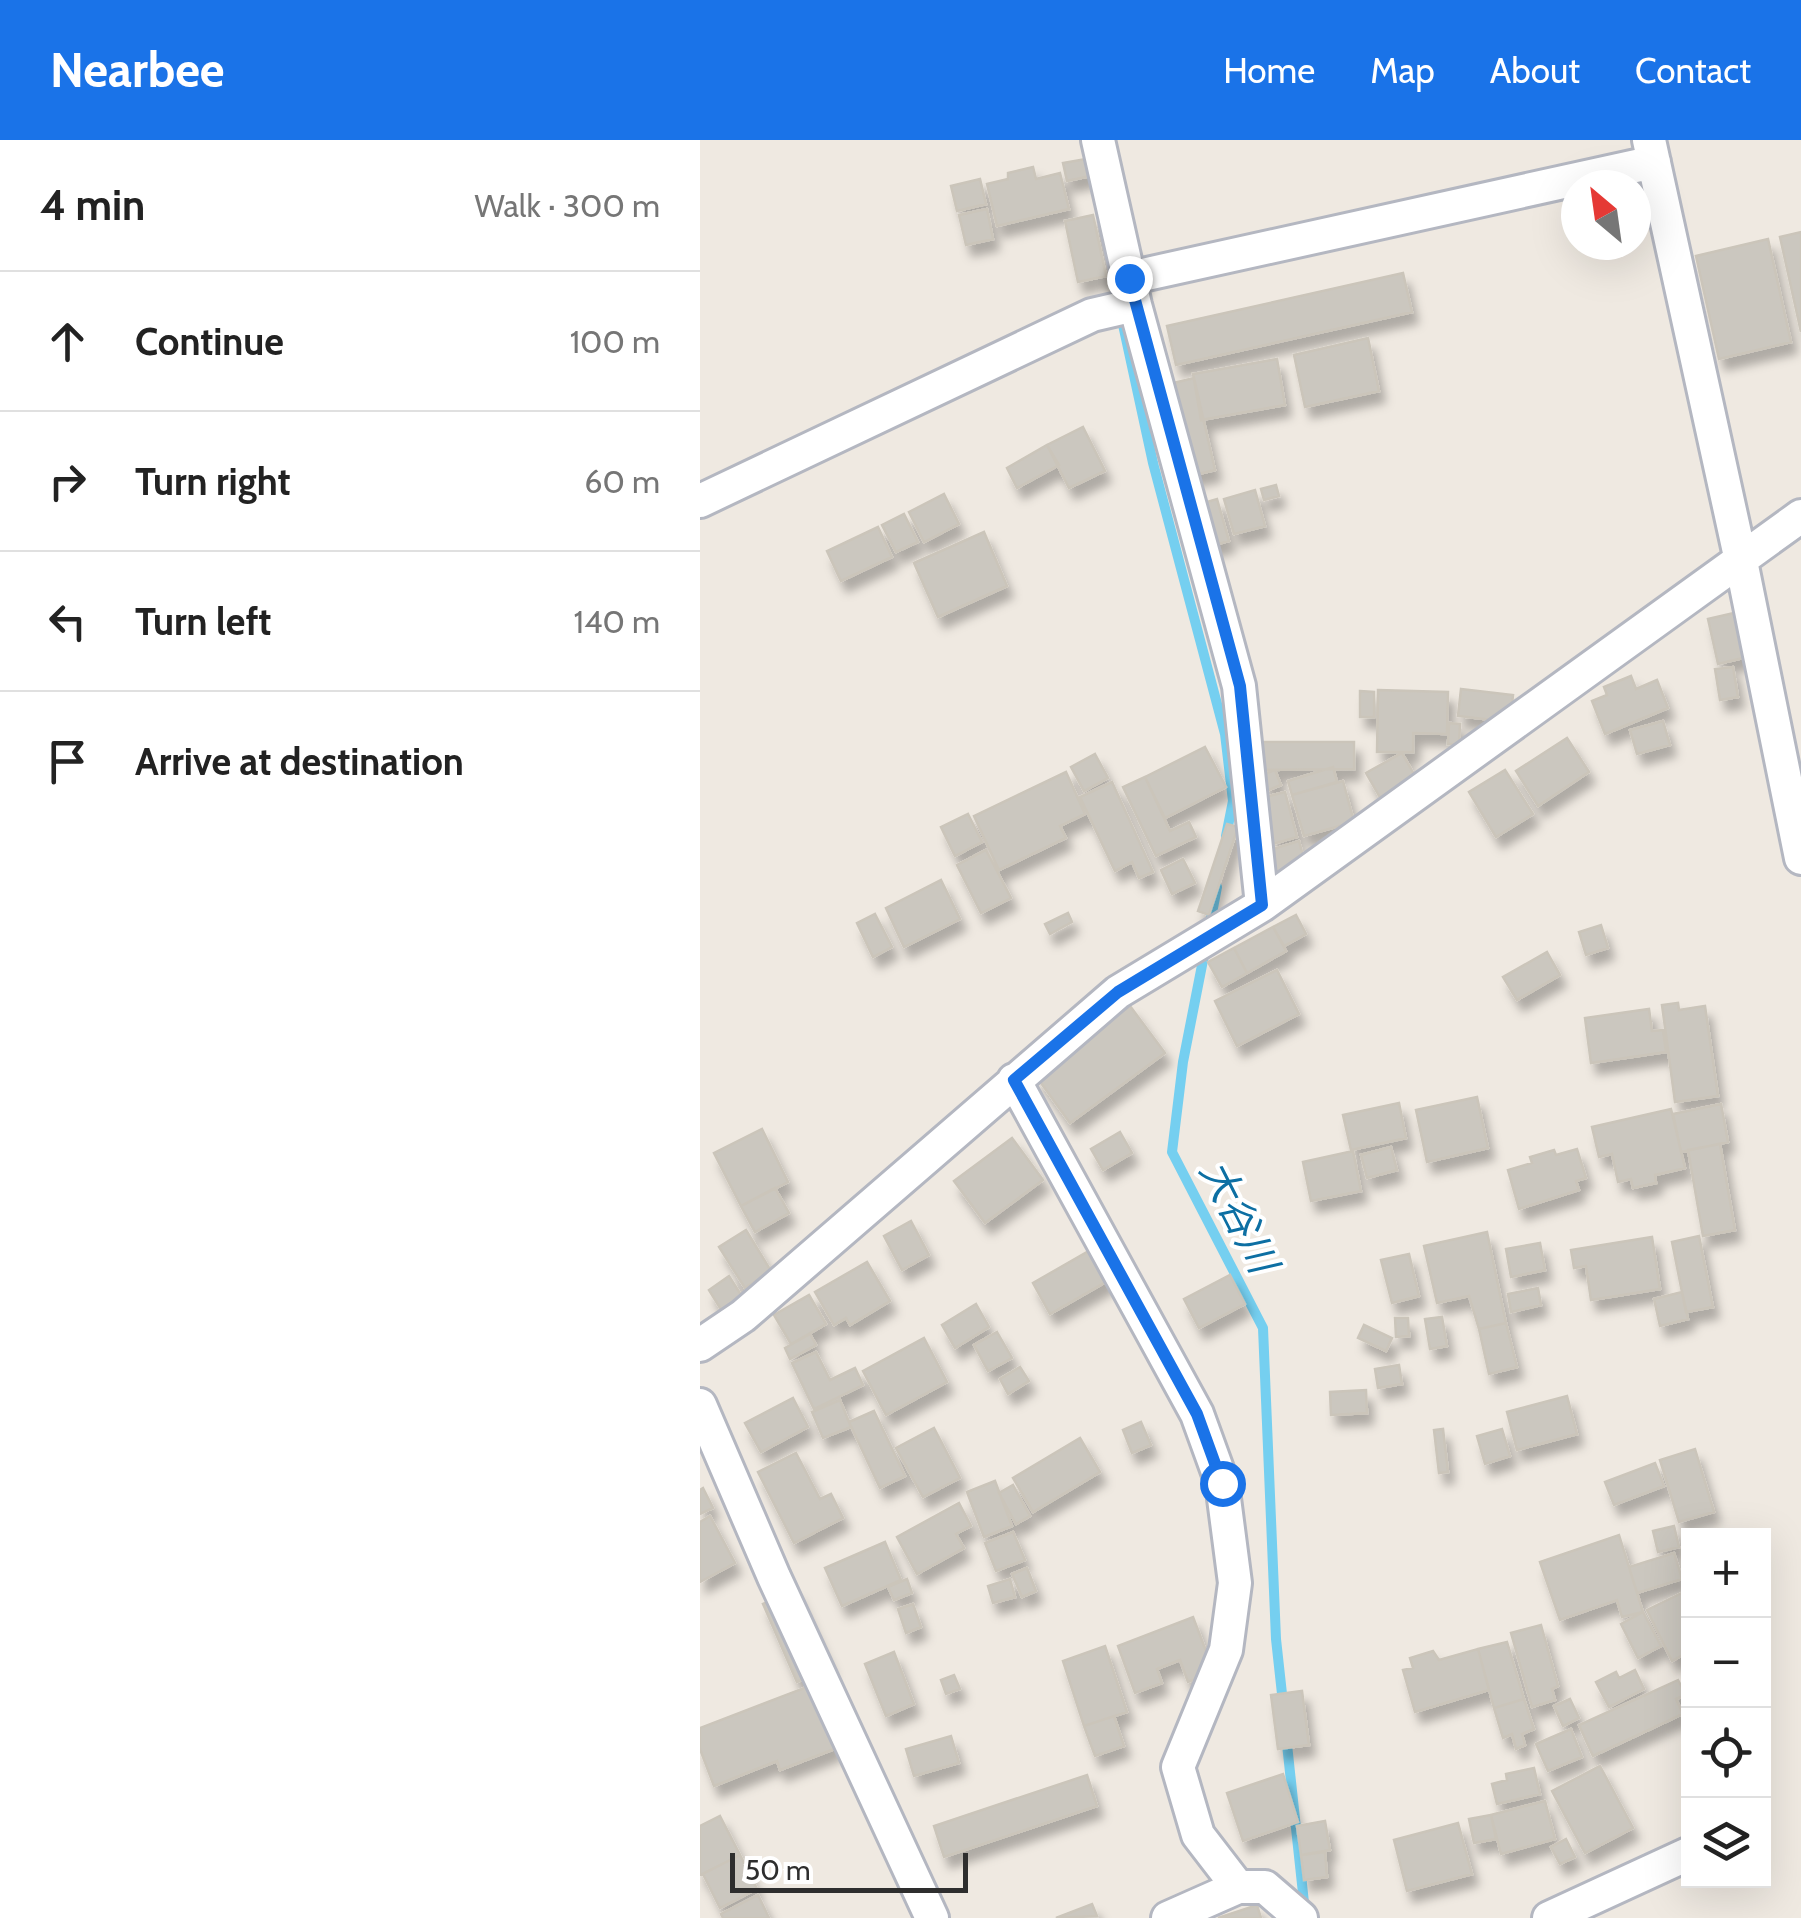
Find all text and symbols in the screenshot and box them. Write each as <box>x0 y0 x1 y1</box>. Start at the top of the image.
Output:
text: Nearbee <box>50 41 225 99</box>
text: Home <box>1223 49 1315 92</box>
text: Map <box>1370 49 1435 92</box>
text: About <box>1490 49 1580 92</box>
text: Contact <box>1635 49 1751 92</box>
north arrow <box>1561 170 1651 260</box>
text: 4 min <box>40 179 145 231</box>
text: Walk · 300 m <box>474 186 660 225</box>
route end <box>1107 256 1153 302</box>
icon: ahead <box>40 314 95 369</box>
text: Continue <box>135 318 284 365</box>
text: 100 m <box>570 322 660 361</box>
icon: right <box>40 454 95 509</box>
text: Turn right <box>135 458 291 505</box>
text: 60 m <box>584 462 660 501</box>
icon: left <box>40 594 95 649</box>
text: Turn left <box>135 598 271 645</box>
text: 140 m <box>573 602 660 641</box>
icon: arrive <box>40 734 95 789</box>
text: Arrive at destination <box>135 738 464 785</box>
water label: 大谷川 <box>1190 1151 1290 1284</box>
route start <box>1200 1461 1246 1507</box>
map controls <box>1681 1528 1771 1888</box>
button: + <box>1681 1528 1771 1618</box>
button: − <box>1681 1618 1771 1708</box>
button: locate <box>1681 1708 1771 1798</box>
button: layers <box>1681 1798 1771 1888</box>
scale bar <box>730 1848 968 1892</box>
text: 50 m <box>745 1853 811 1887</box>

